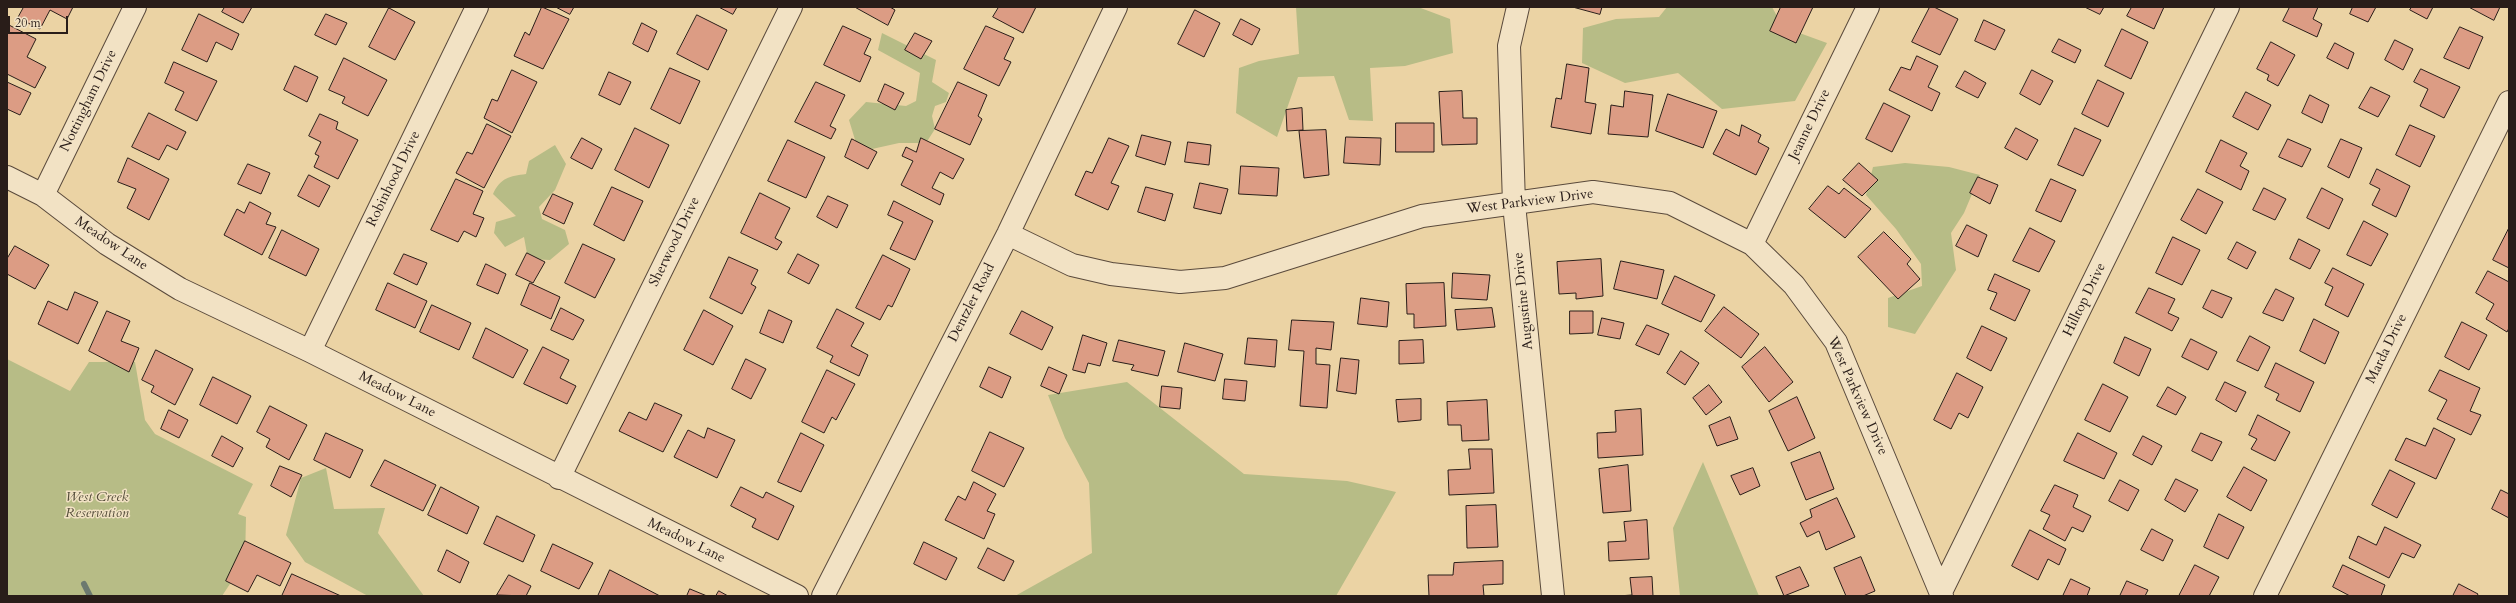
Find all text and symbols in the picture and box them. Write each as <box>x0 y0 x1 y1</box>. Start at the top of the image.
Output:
scale bar <box>10 8 70 34</box>
text: 20 m <box>15 15 41 31</box>
street label: Nottingham Drive <box>57 47 121 155</box>
street label: Jeanne Drive <box>1786 87 1834 163</box>
street label: Robinhood Drive <box>364 128 424 230</box>
street label: West Parkview Drive <box>1466 186 1594 218</box>
street label: Sherwood Drive <box>646 194 704 290</box>
street label: Meadow Lane <box>71 213 151 275</box>
street label: Augustine Drive <box>1511 251 1537 351</box>
street label: Hilltop Drive <box>2060 260 2110 340</box>
street label: Dentzler Road <box>945 261 999 345</box>
street label: Marda Drive <box>2363 311 2411 387</box>
street label: West Parkview Drive <box>1823 334 1891 458</box>
street label: Meadow Lane <box>356 368 438 422</box>
park label: West Creek Reservation <box>65 490 129 522</box>
street label: Meadow Lane <box>644 515 728 567</box>

